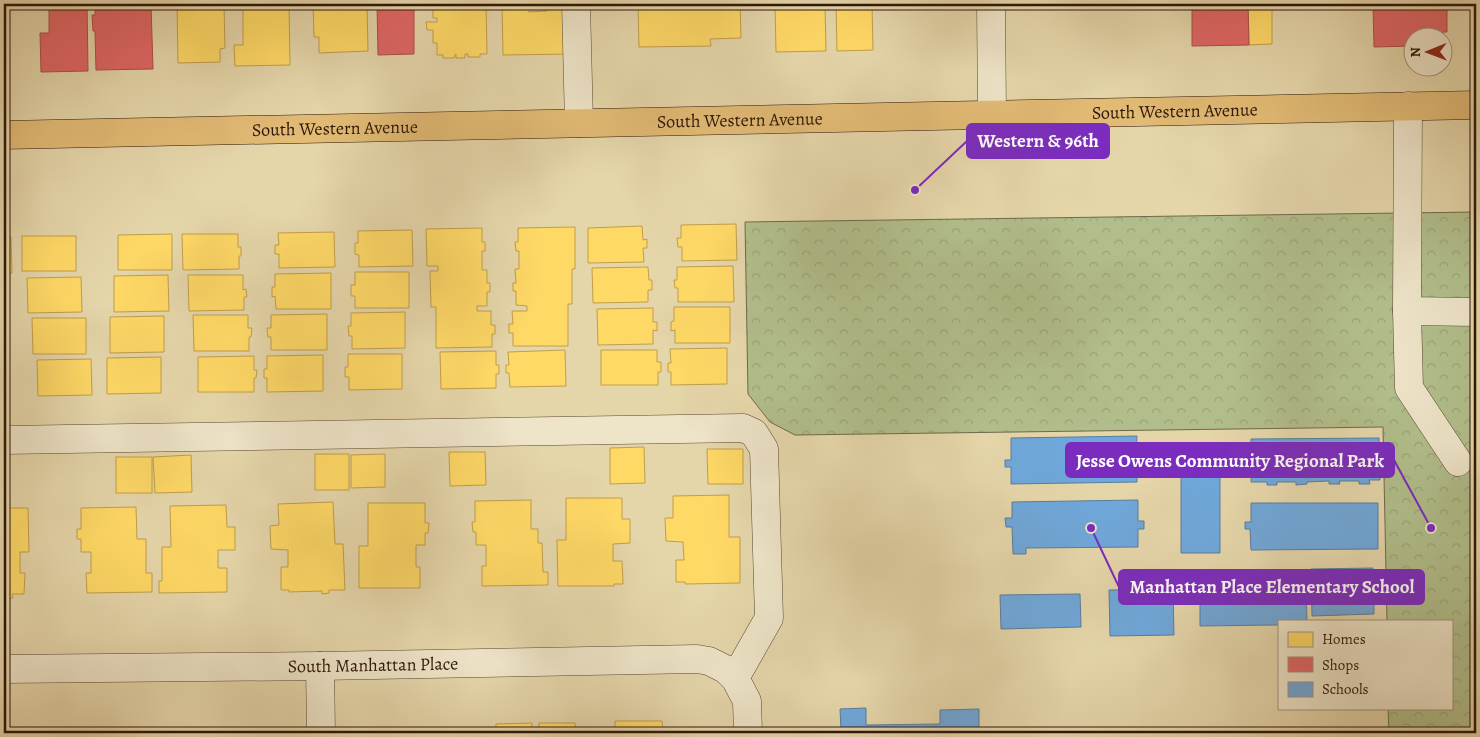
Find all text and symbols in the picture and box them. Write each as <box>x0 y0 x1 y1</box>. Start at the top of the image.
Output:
north arrow <box>1402 28 1452 78</box>
text: N <box>1406 47 1425 57</box>
street label: South Western Avenue <box>1092 97 1258 125</box>
street label: South Western Avenue <box>657 106 823 134</box>
street label: South Western Avenue <box>252 115 418 142</box>
callout: Western & 96th <box>967 124 1109 158</box>
text: Western & 96th <box>976 128 1099 154</box>
callout: Jesse Owens Community Regional Park <box>1066 443 1394 477</box>
text: Jesse Owens Community Regional Park <box>1076 448 1384 474</box>
callout: Manhattan Place Elementary School <box>1119 570 1424 604</box>
text: Manhattan Place Elementary School <box>1129 574 1415 600</box>
legend <box>1278 620 1452 710</box>
text: Homes <box>1322 629 1366 649</box>
street label: South Manhattan Place <box>288 651 458 678</box>
text: Shops <box>1322 655 1359 675</box>
text: Schools <box>1322 679 1369 699</box>

